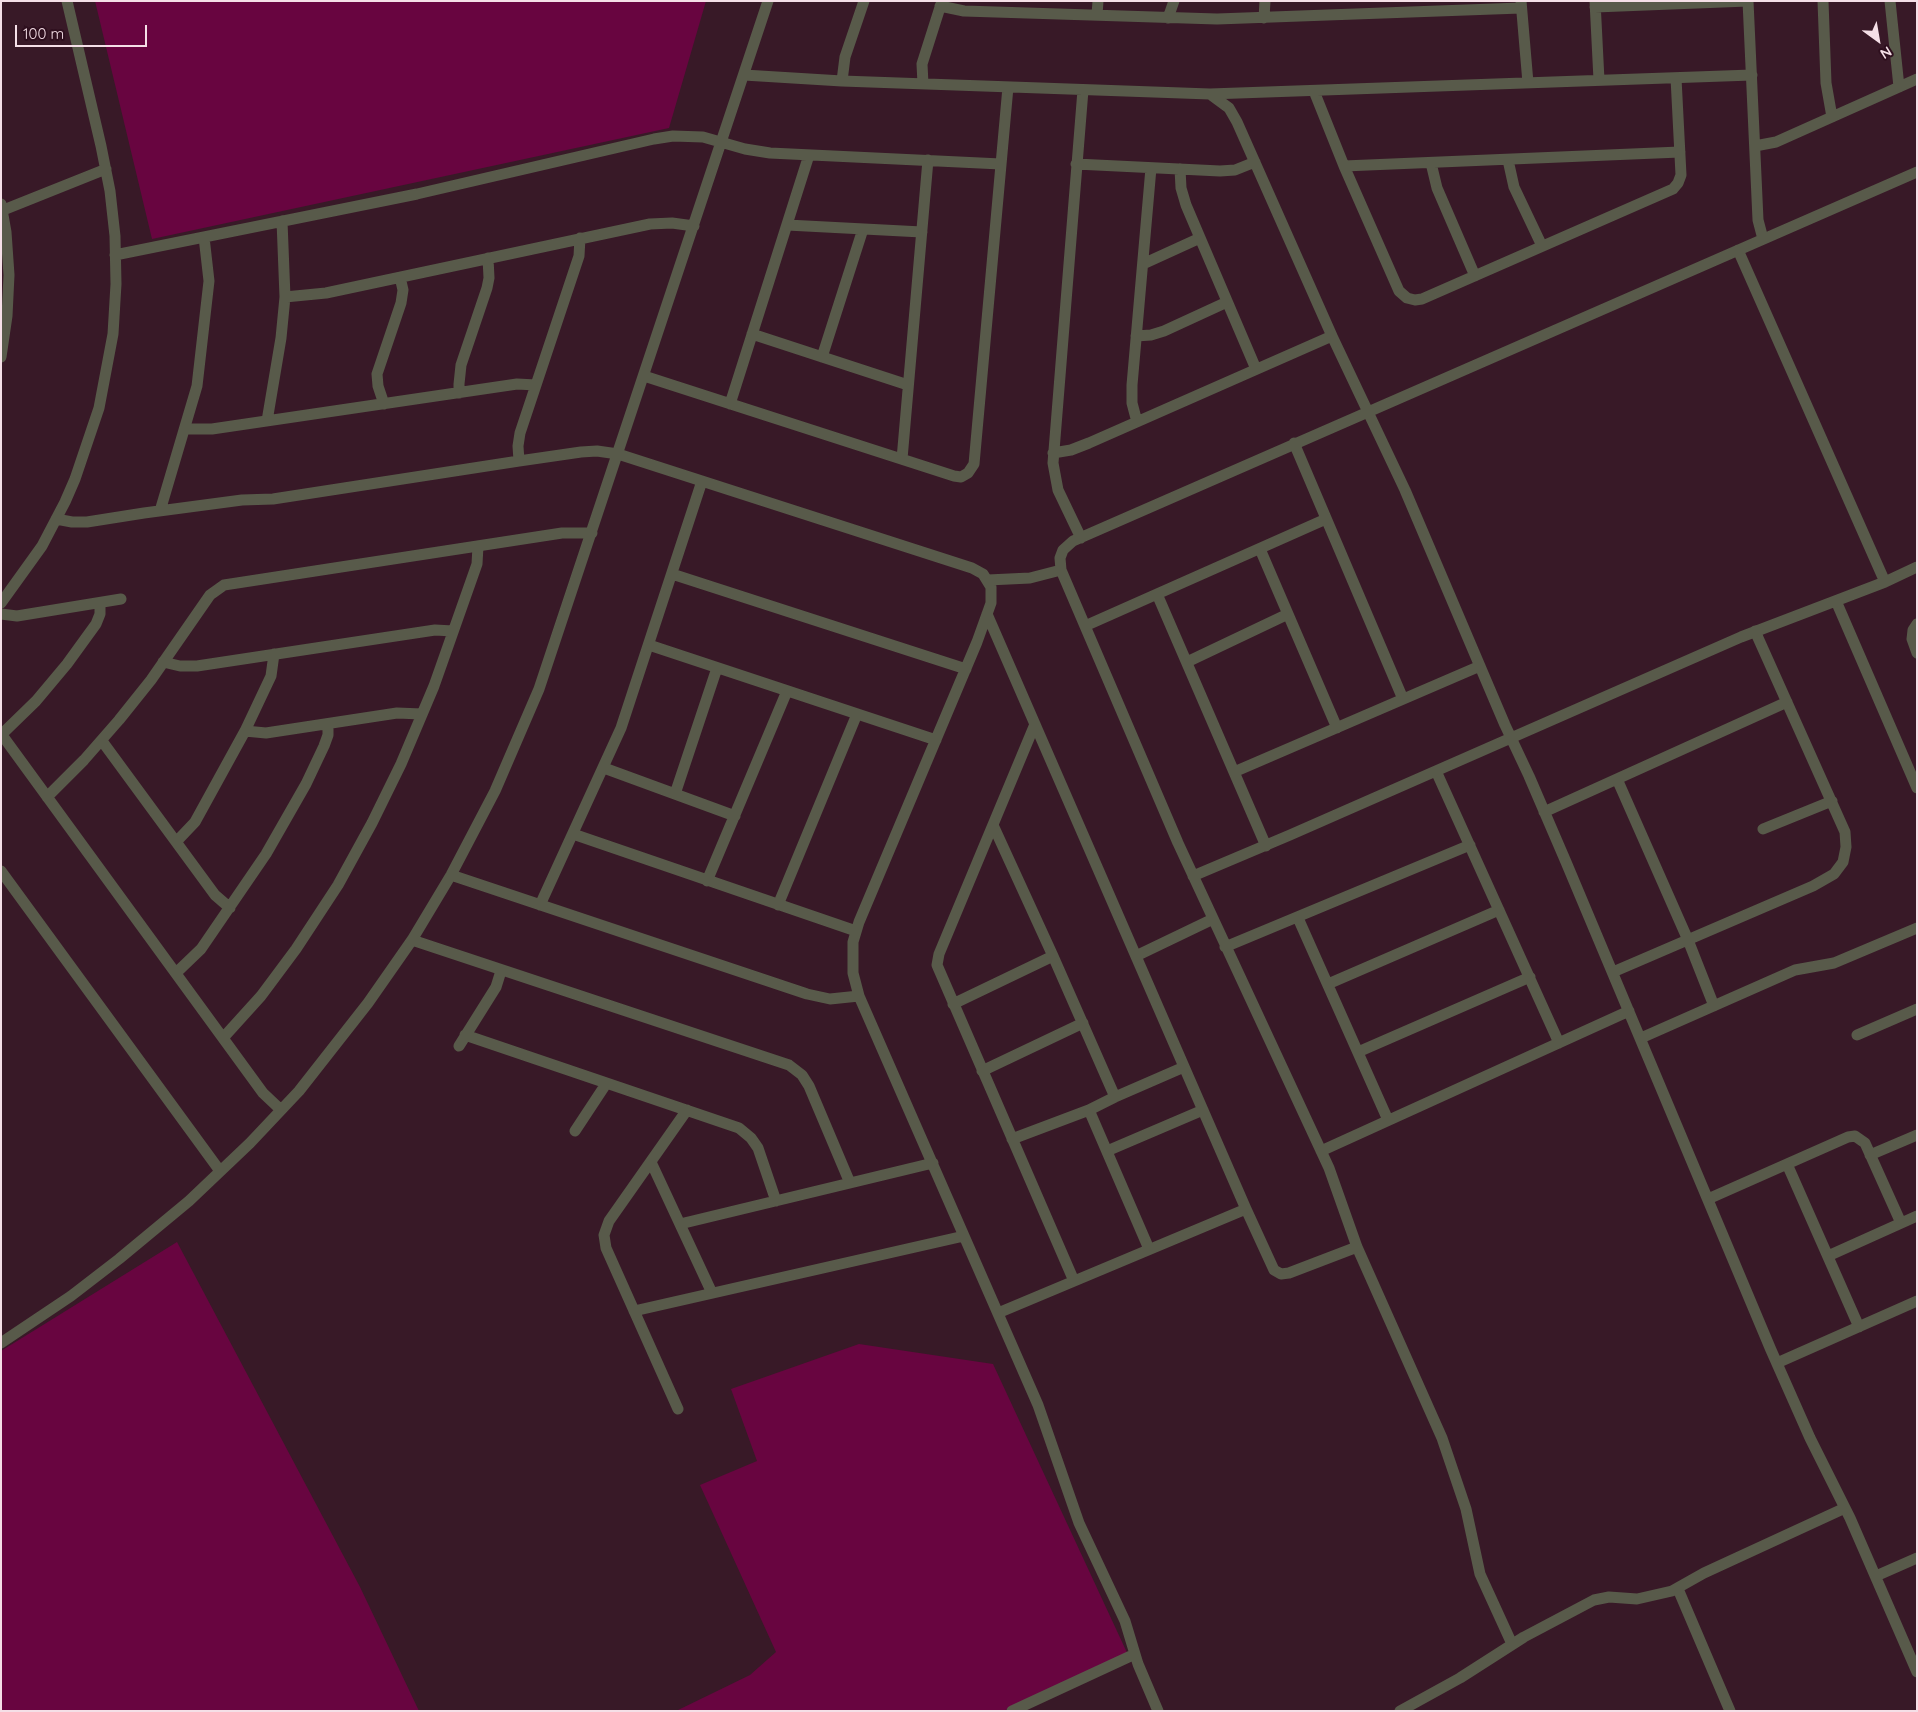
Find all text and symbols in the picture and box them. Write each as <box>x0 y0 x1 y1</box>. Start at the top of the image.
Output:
scale bar <box>18 15 150 47</box>
north arrow <box>1853 15 1903 65</box>
text: 100 m <box>23 24 64 43</box>
text: N <box>1877 42 1895 63</box>

